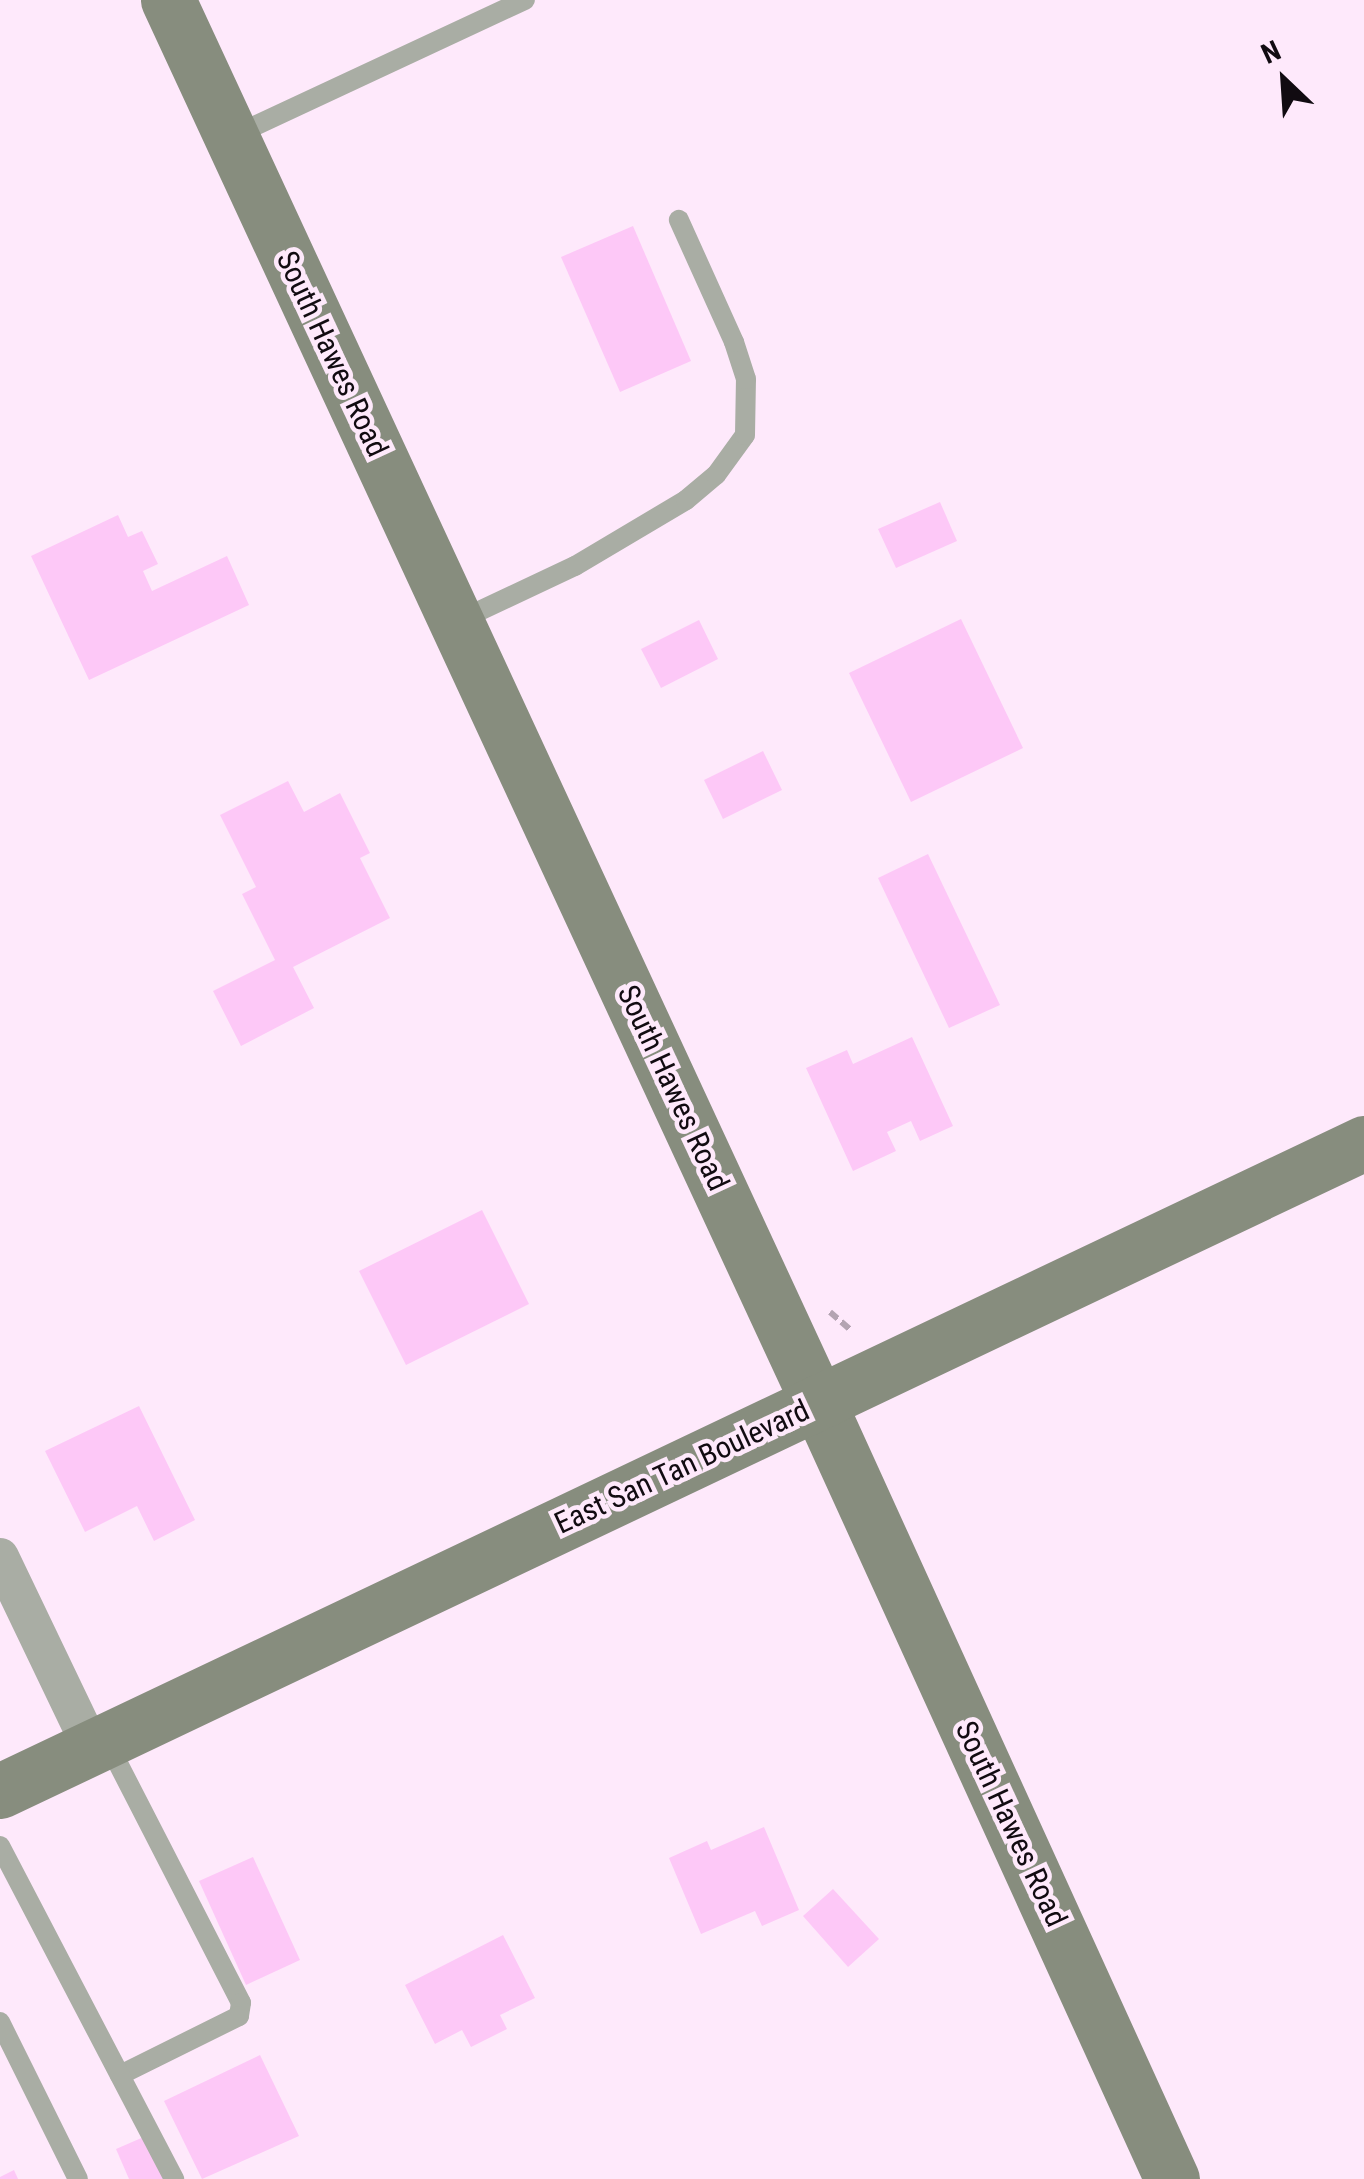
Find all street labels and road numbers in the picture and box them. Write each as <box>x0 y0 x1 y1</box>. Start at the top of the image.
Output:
street label: South Hawes Road <box>269 245 395 463</box>
street label: South Hawes Road <box>610 979 736 1197</box>
street label: East San Tan Boulevard <box>549 1392 815 1542</box>
street label: South Hawes Road <box>948 1715 1074 1933</box>

